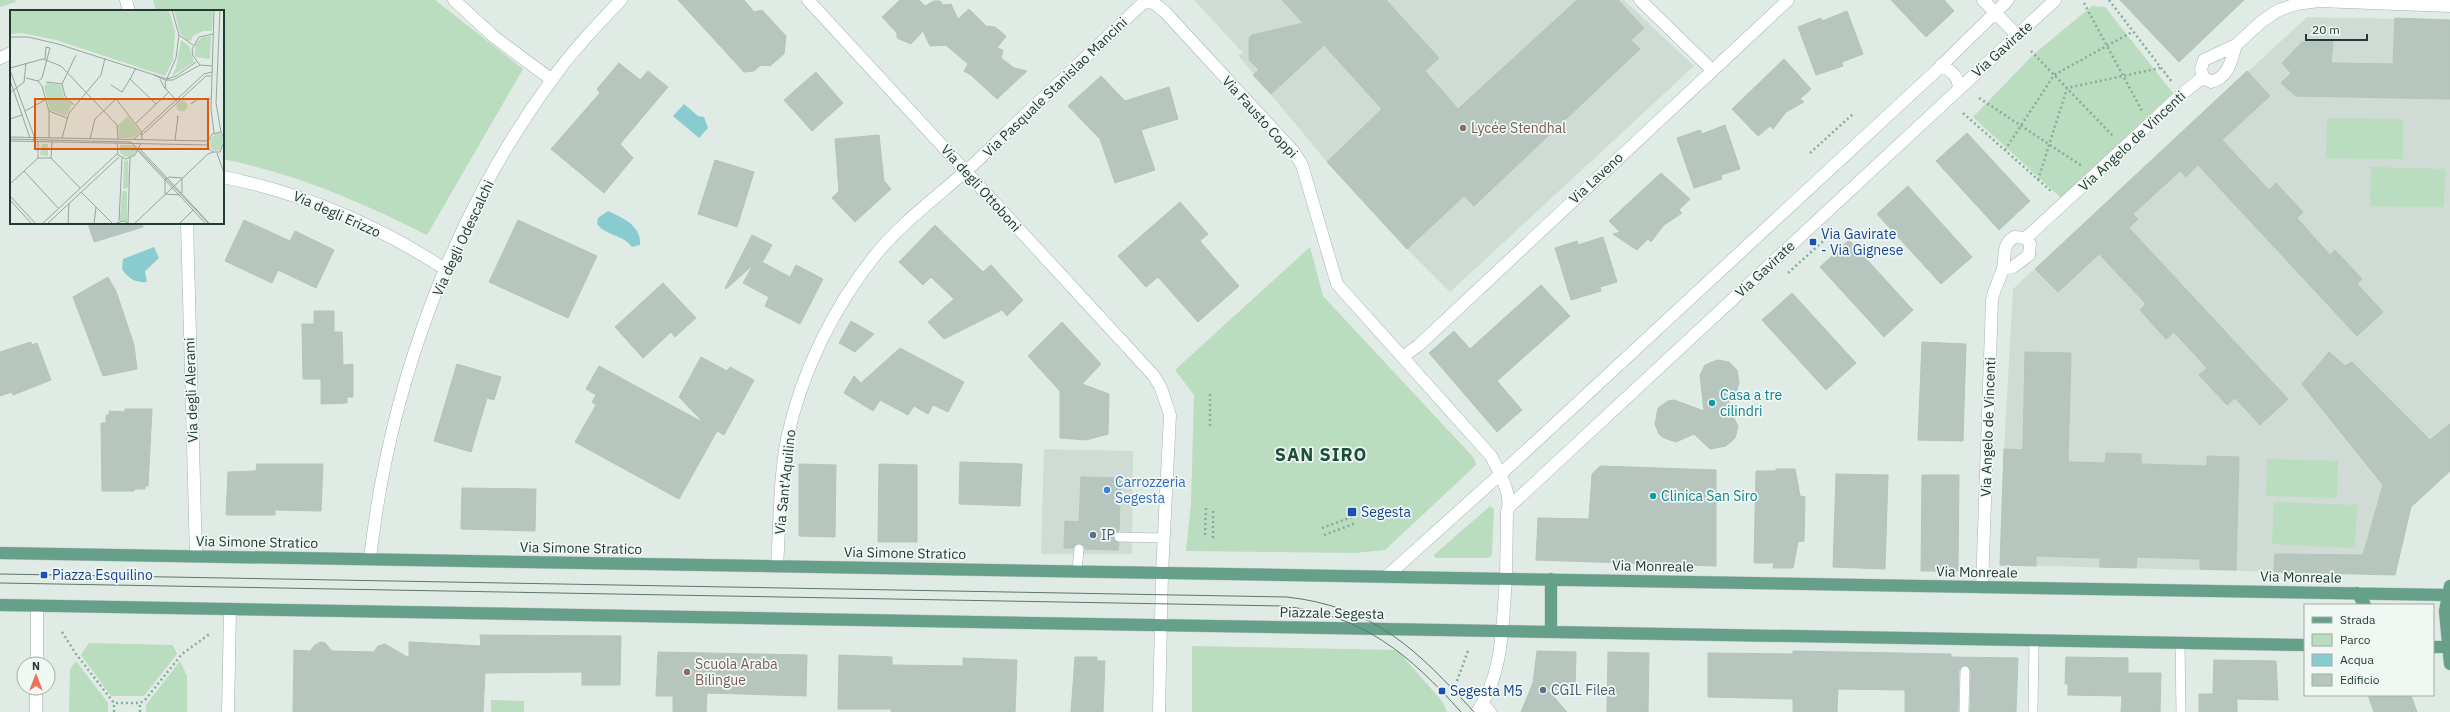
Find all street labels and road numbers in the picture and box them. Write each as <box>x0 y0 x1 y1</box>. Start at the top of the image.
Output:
street label: Via Pasquale Stanislao Mancini <box>979 13 1131 161</box>
street label: Via Gavirate <box>1968 17 2036 81</box>
street label: Via Fausto Coppi <box>1218 72 1302 162</box>
street label: Via Angelo de Vincenti <box>2075 87 2189 195</box>
street label: Via degli Ottoboni <box>937 141 1025 235</box>
street label: Via Laveno <box>1565 148 1627 208</box>
street label: Via degli Odescalchi <box>428 177 498 299</box>
street label: Via degli Erizzo <box>290 187 384 241</box>
street label: Via Gavirate <box>1731 236 1799 301</box>
street label: Via degli Alerami <box>180 337 202 443</box>
street label: Via Angelo de Vincenti <box>1977 357 1999 497</box>
street label: Via Sant'Aquilino <box>771 428 799 535</box>
street label: Via Simone Stratico <box>196 532 318 552</box>
street label: Via Simone Stratico <box>520 538 642 558</box>
street label: Via Simone Stratico <box>844 543 966 563</box>
street label: Via Monreale <box>1612 556 1694 576</box>
street label: Via Monreale <box>1936 562 2018 582</box>
street label: Via Monreale <box>2260 567 2342 587</box>
street label: Piazzale Segesta <box>1280 603 1385 623</box>

